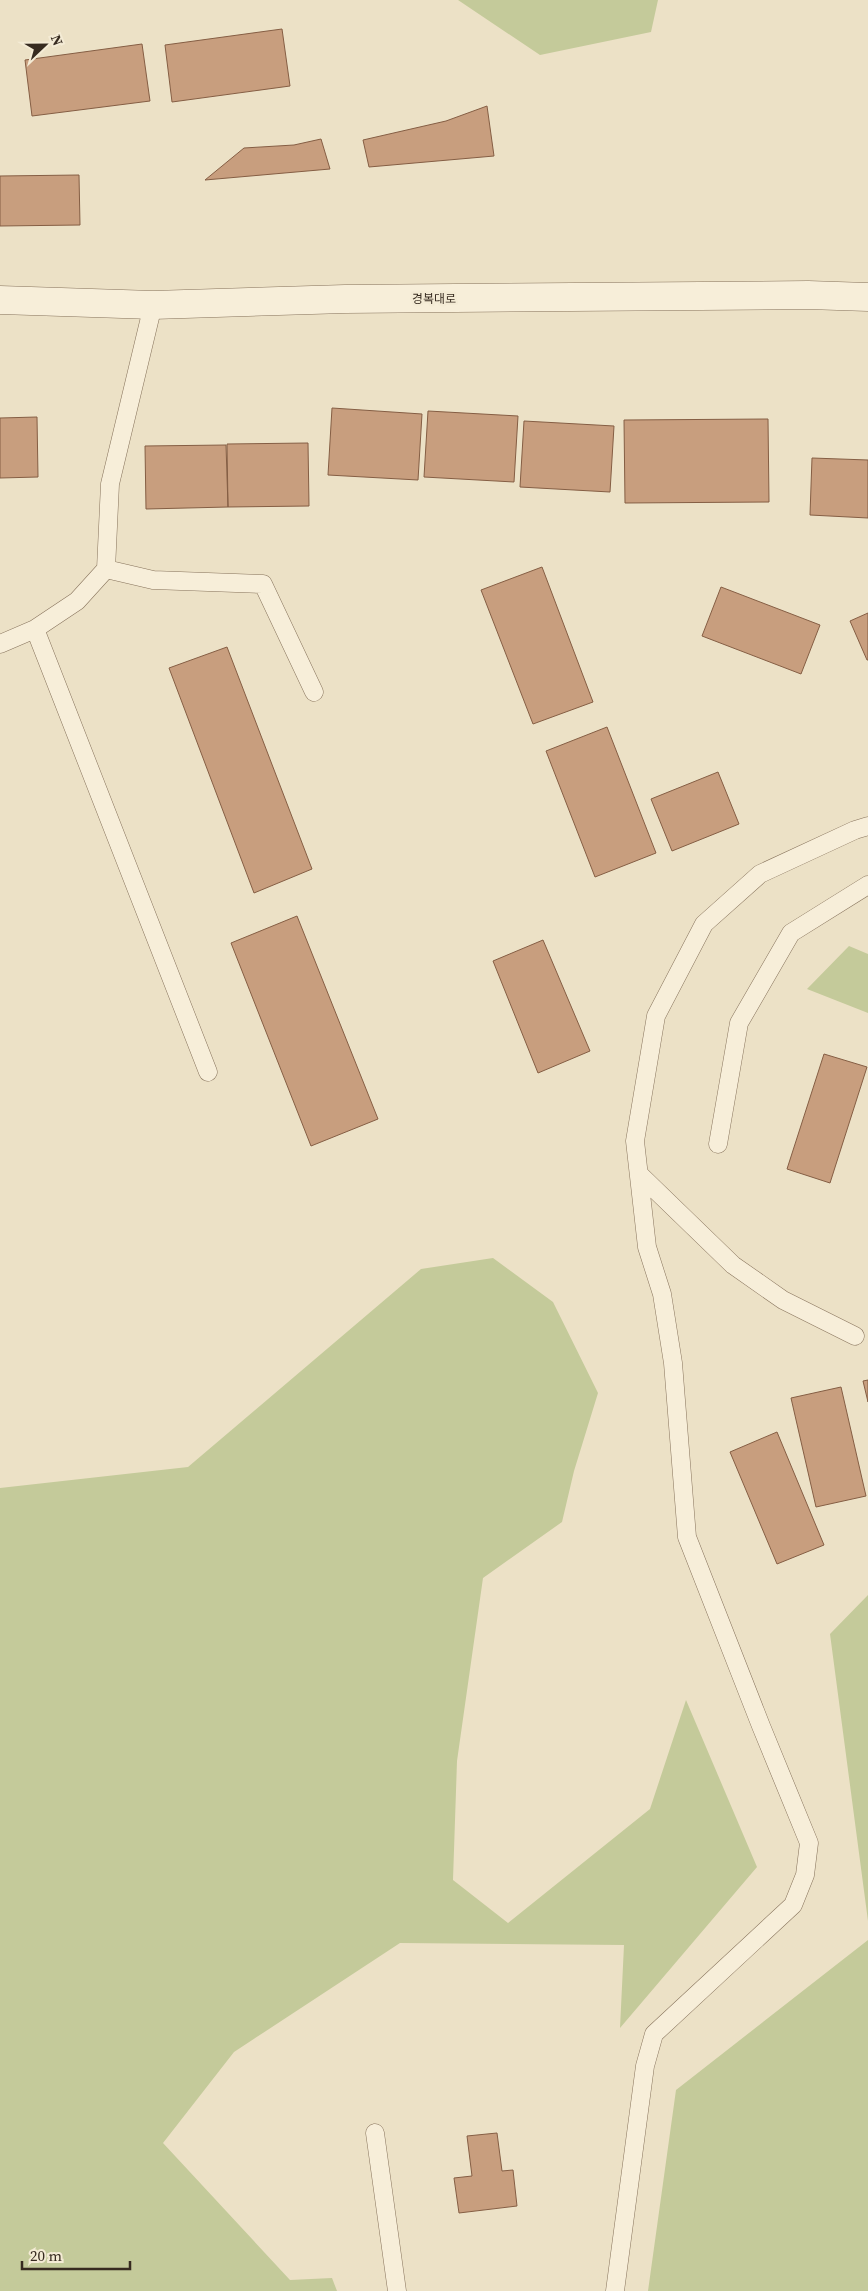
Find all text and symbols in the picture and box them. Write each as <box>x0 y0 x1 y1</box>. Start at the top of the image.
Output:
north arrow <box>20 20 70 70</box>
text: N <box>46 32 68 49</box>
street label: 경복대로 <box>412 291 456 307</box>
scale bar <box>22 2238 130 2270</box>
text: 20 m <box>30 2245 62 2266</box>

